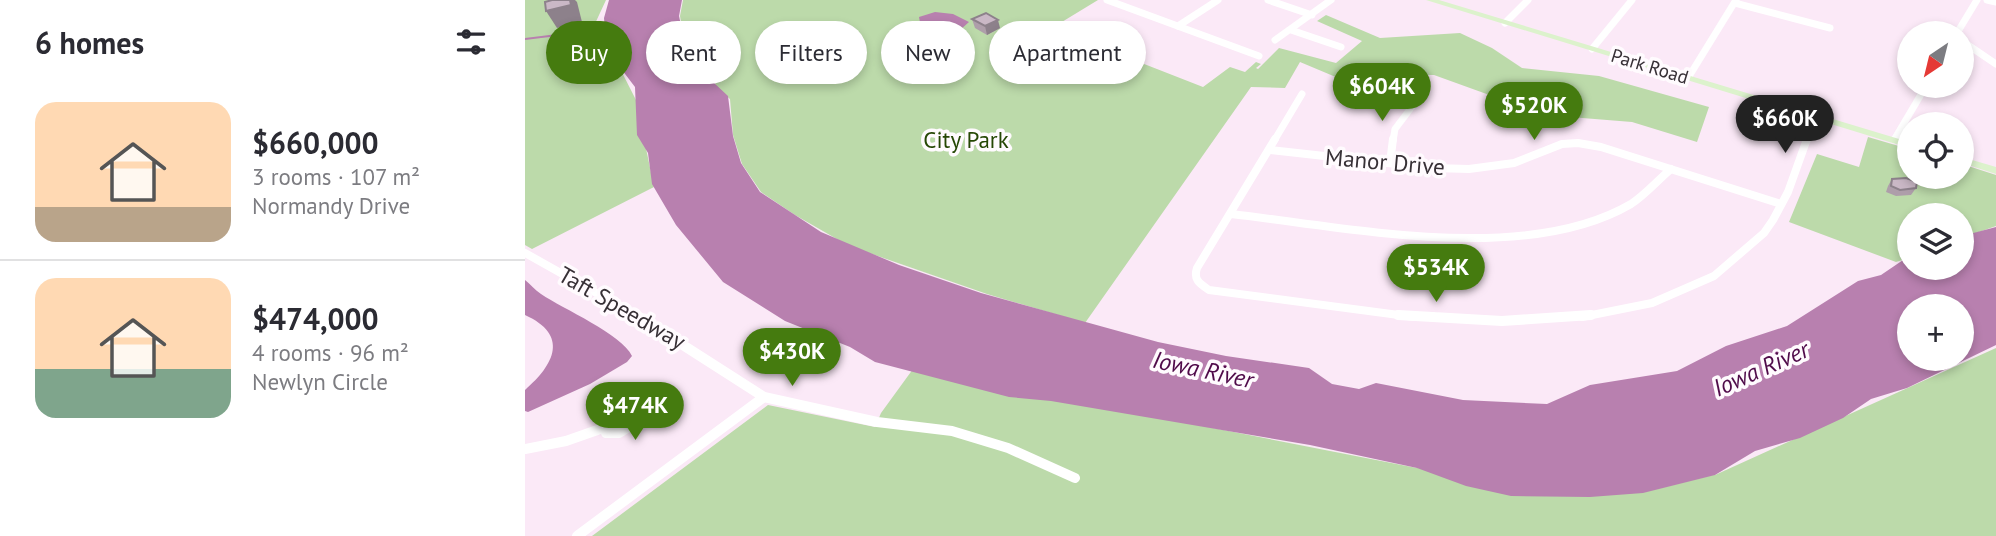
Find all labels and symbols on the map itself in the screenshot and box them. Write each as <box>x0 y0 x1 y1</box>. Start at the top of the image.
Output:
north arrow <box>1897 21 1974 98</box>
street label: Park Road <box>1608 43 1692 89</box>
pin: $604K <box>1333 64 1431 123</box>
pin: $520K <box>1485 82 1583 142</box>
pin: $660K <box>1736 96 1834 155</box>
park label: City Park <box>923 125 1009 154</box>
street label: Manor Drive <box>1324 142 1446 181</box>
pin: $534K <box>1387 244 1485 304</box>
street label: Taft Speedway <box>554 260 691 356</box>
pin: $430K <box>743 328 841 388</box>
water label: Iowa River <box>1708 333 1816 403</box>
water label: Iowa River <box>1150 344 1258 396</box>
pin: $474K <box>586 382 684 442</box>

